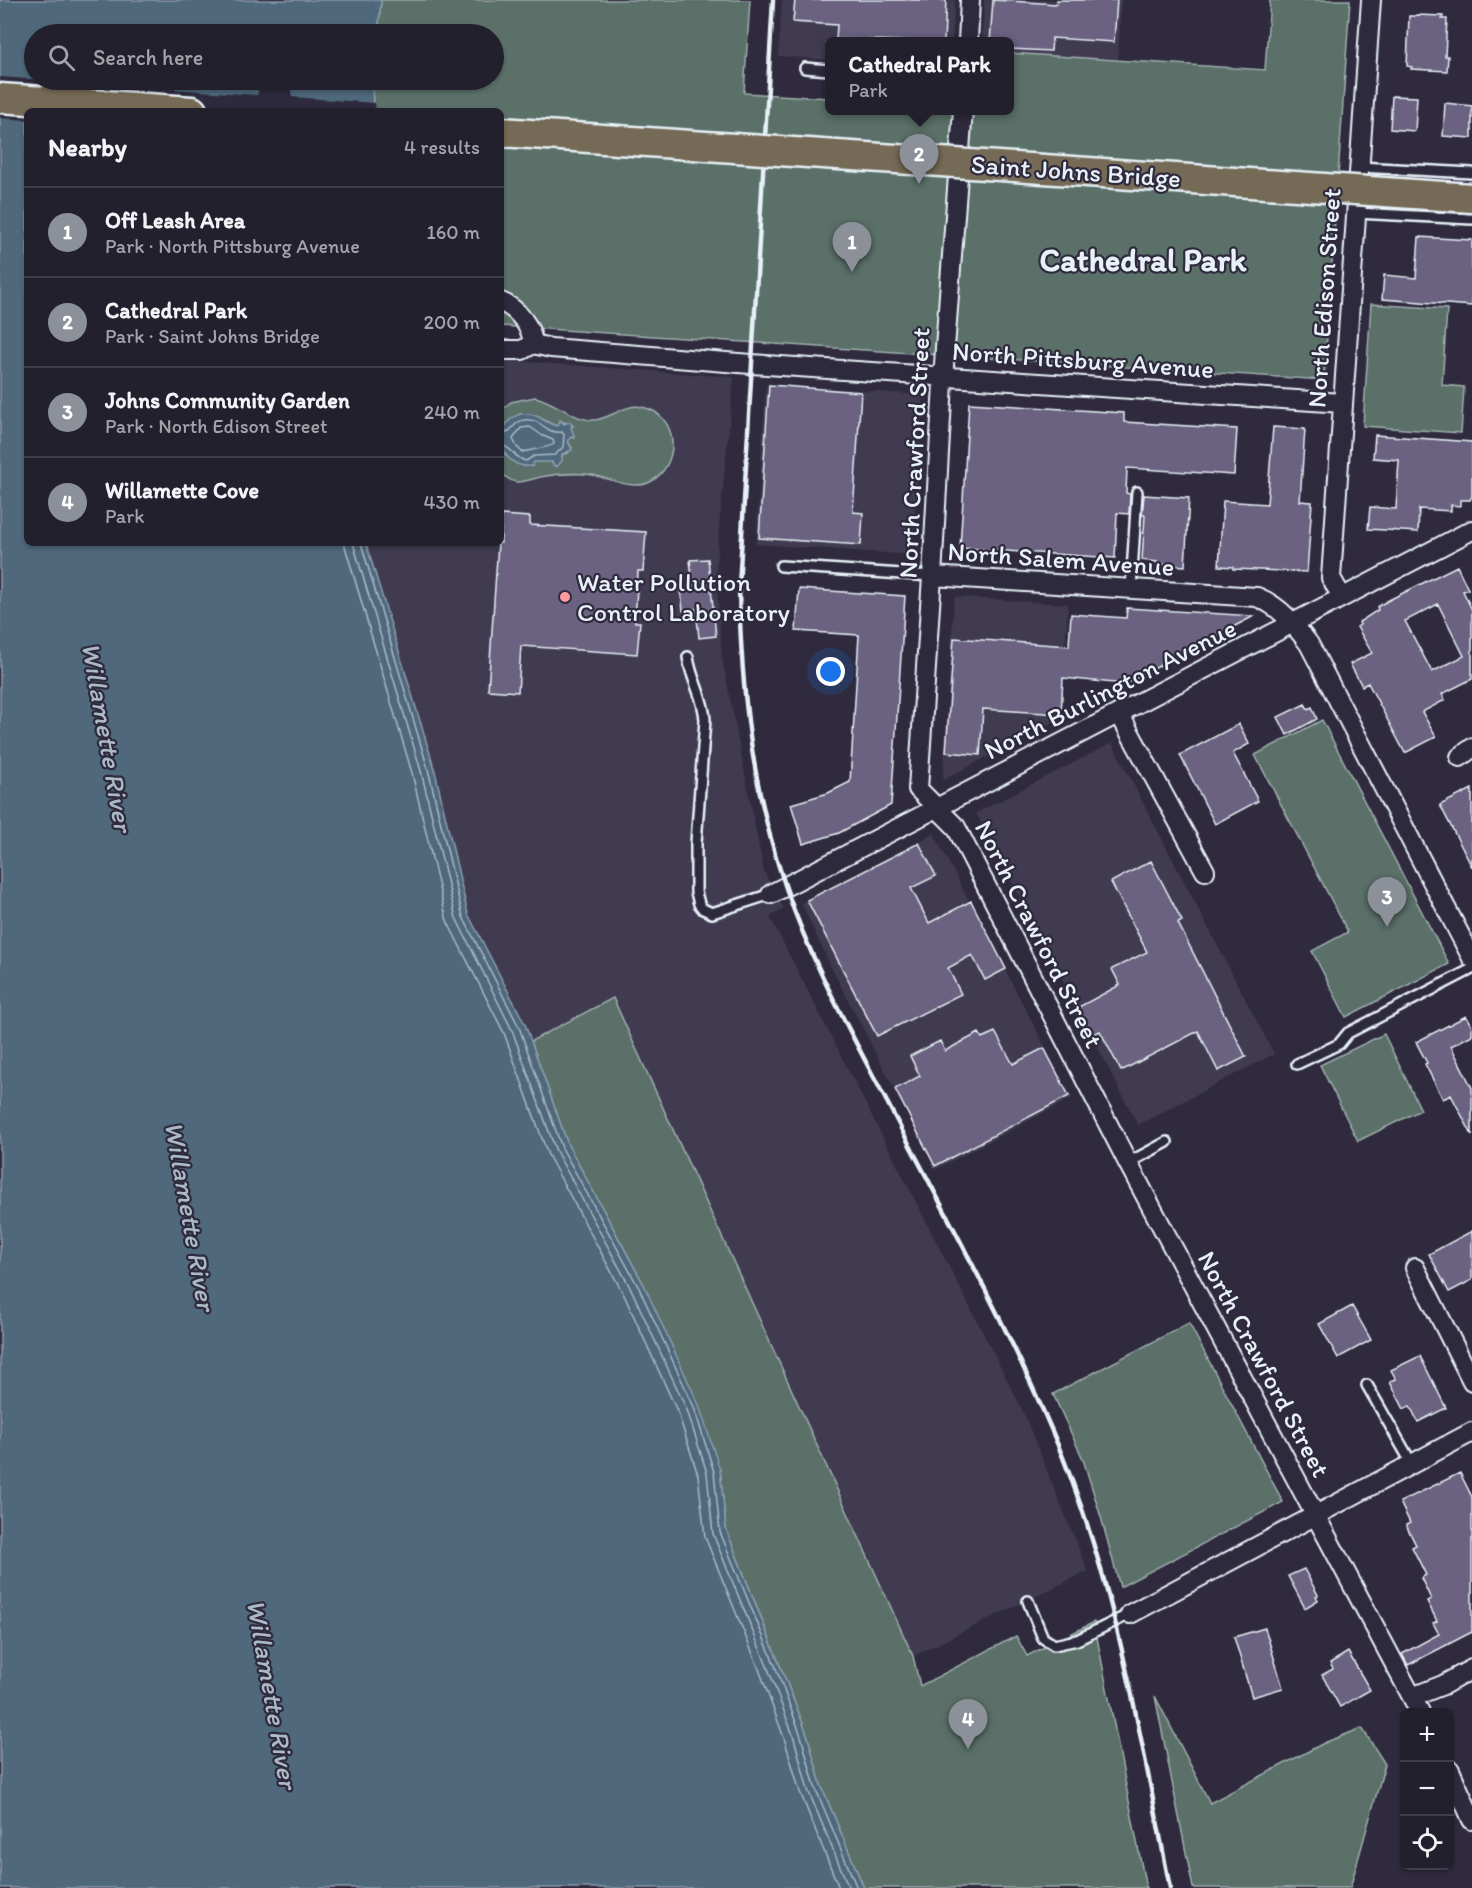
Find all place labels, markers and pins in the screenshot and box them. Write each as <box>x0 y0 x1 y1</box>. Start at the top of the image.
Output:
pin: 2 <box>900 134 938 184</box>
pin: 1 <box>832 222 872 272</box>
place label: Water Pollution Control Laboratory <box>577 566 790 628</box>
marker: Water Pollution Control Laboratory <box>558 590 572 604</box>
pin: 3 <box>1368 878 1406 927</box>
pin: 4 <box>948 1700 988 1749</box>

